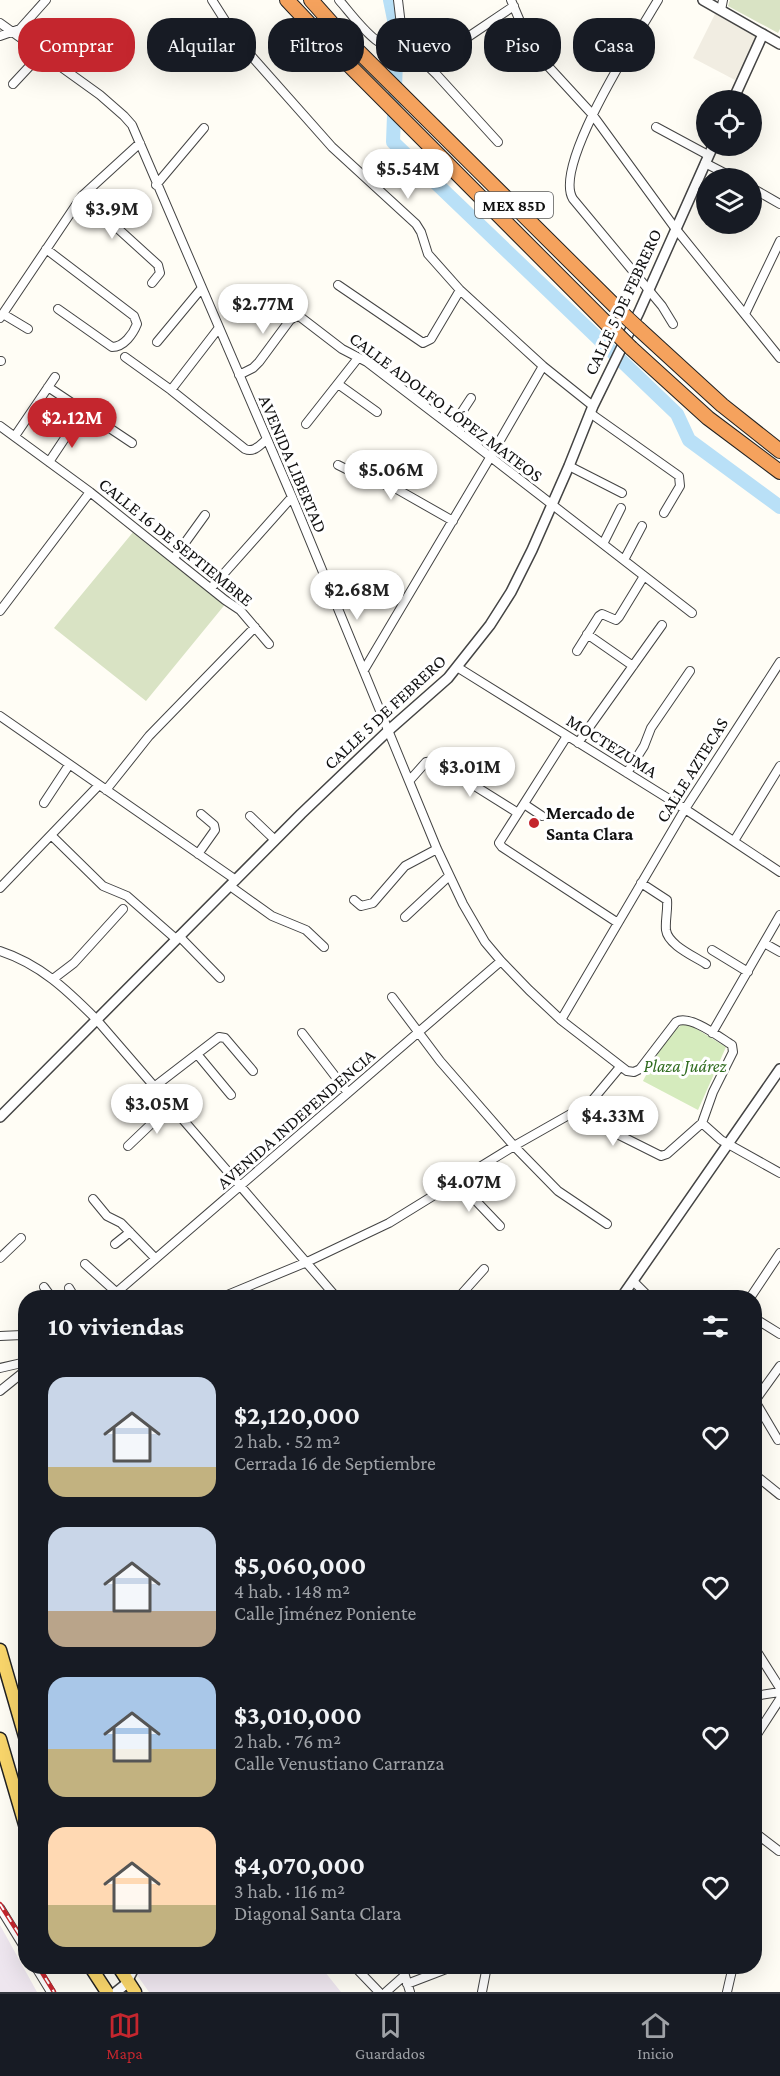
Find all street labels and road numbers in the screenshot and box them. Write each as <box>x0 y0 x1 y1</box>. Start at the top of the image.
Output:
road number: MEX 85D <box>475 192 553 218</box>
street label: CALLE 5 DE FEBRERO <box>580 226 666 378</box>
street label: CALLE ADOLFO LÓPEZ MATEOS <box>346 328 546 486</box>
street label: AVENIDA LIBERTAD <box>255 392 331 536</box>
street label: CALLE 16 DE SEPTIEMBRE <box>95 474 257 610</box>
street label: CALLE 5 DE FEBRERO <box>320 651 450 773</box>
street label: MOCTEZUMA <box>563 710 662 782</box>
street label: CALLE AZTECAS <box>652 714 732 826</box>
street label: AVENIDA INDEPENDENCIA <box>213 1045 380 1193</box>

